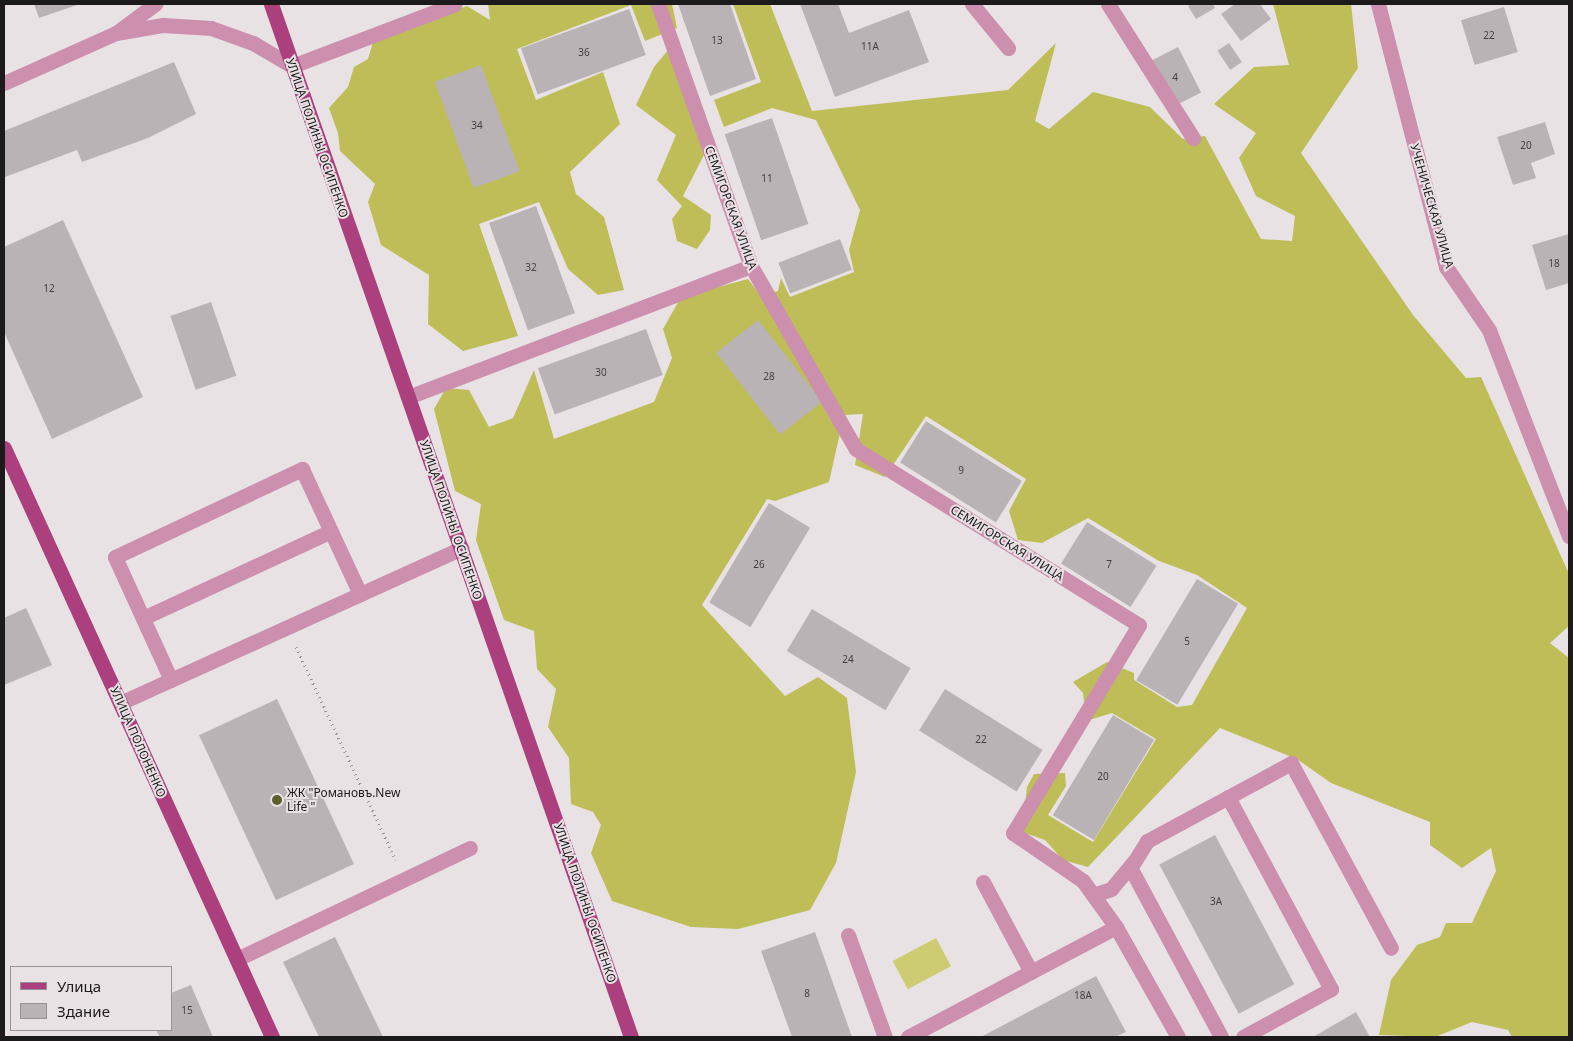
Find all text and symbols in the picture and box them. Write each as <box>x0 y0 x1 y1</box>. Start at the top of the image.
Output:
house number: 22 <box>1483 30 1495 42</box>
house number: 13 <box>711 35 723 47</box>
house number: 11А <box>861 41 879 53</box>
house number: 36 <box>578 47 590 59</box>
street label: УЛИЦА ПОЛИНЫ ОСИПЕНКО <box>283 56 351 220</box>
house number: 4 <box>1172 72 1178 84</box>
house number: 34 <box>471 120 483 132</box>
house number: 20 <box>1520 140 1532 152</box>
street label: УЧЕНИЧЕСКАЯ УЛИЦА <box>1407 142 1457 270</box>
street label: СЕМИГОРСКАЯ УЛИЦА <box>702 144 760 272</box>
house number: 11 <box>761 173 773 185</box>
house number: 18 <box>1548 258 1560 270</box>
house number: 32 <box>525 262 537 274</box>
house number: 12 <box>43 283 55 295</box>
house number: 30 <box>595 367 607 379</box>
house number: 28 <box>763 371 775 383</box>
street label: УЛИЦА ПОЛИНЫ ОСИПЕНКО <box>417 438 485 602</box>
house number: 9 <box>958 465 964 477</box>
street label: СЕМИГОРСКАЯ УЛИЦА <box>948 502 1066 584</box>
house number: 26 <box>753 559 765 571</box>
house number: 7 <box>1106 559 1112 571</box>
house number: 5 <box>1184 636 1190 648</box>
house number: 24 <box>842 654 854 666</box>
street label: УЛИЦА ПОЛОНЕНКО <box>107 684 169 800</box>
house number: 22 <box>975 734 987 746</box>
house number: 20 <box>1097 771 1109 783</box>
place label: ЖК "Романовъ.New Life " <box>287 786 400 814</box>
marker: ЖК "Романовъ.New Life " <box>271 794 283 806</box>
street label: УЛИЦА ПОЛИНЫ ОСИПЕНКО <box>551 821 619 985</box>
house number: 3А <box>1210 896 1222 908</box>
legend <box>10 966 172 1031</box>
text: Улица <box>57 976 101 996</box>
house number: 8 <box>804 988 810 1000</box>
house number: 18А <box>1074 990 1092 1002</box>
text: Здание <box>57 1001 110 1021</box>
house number: 15 <box>181 1005 193 1017</box>

